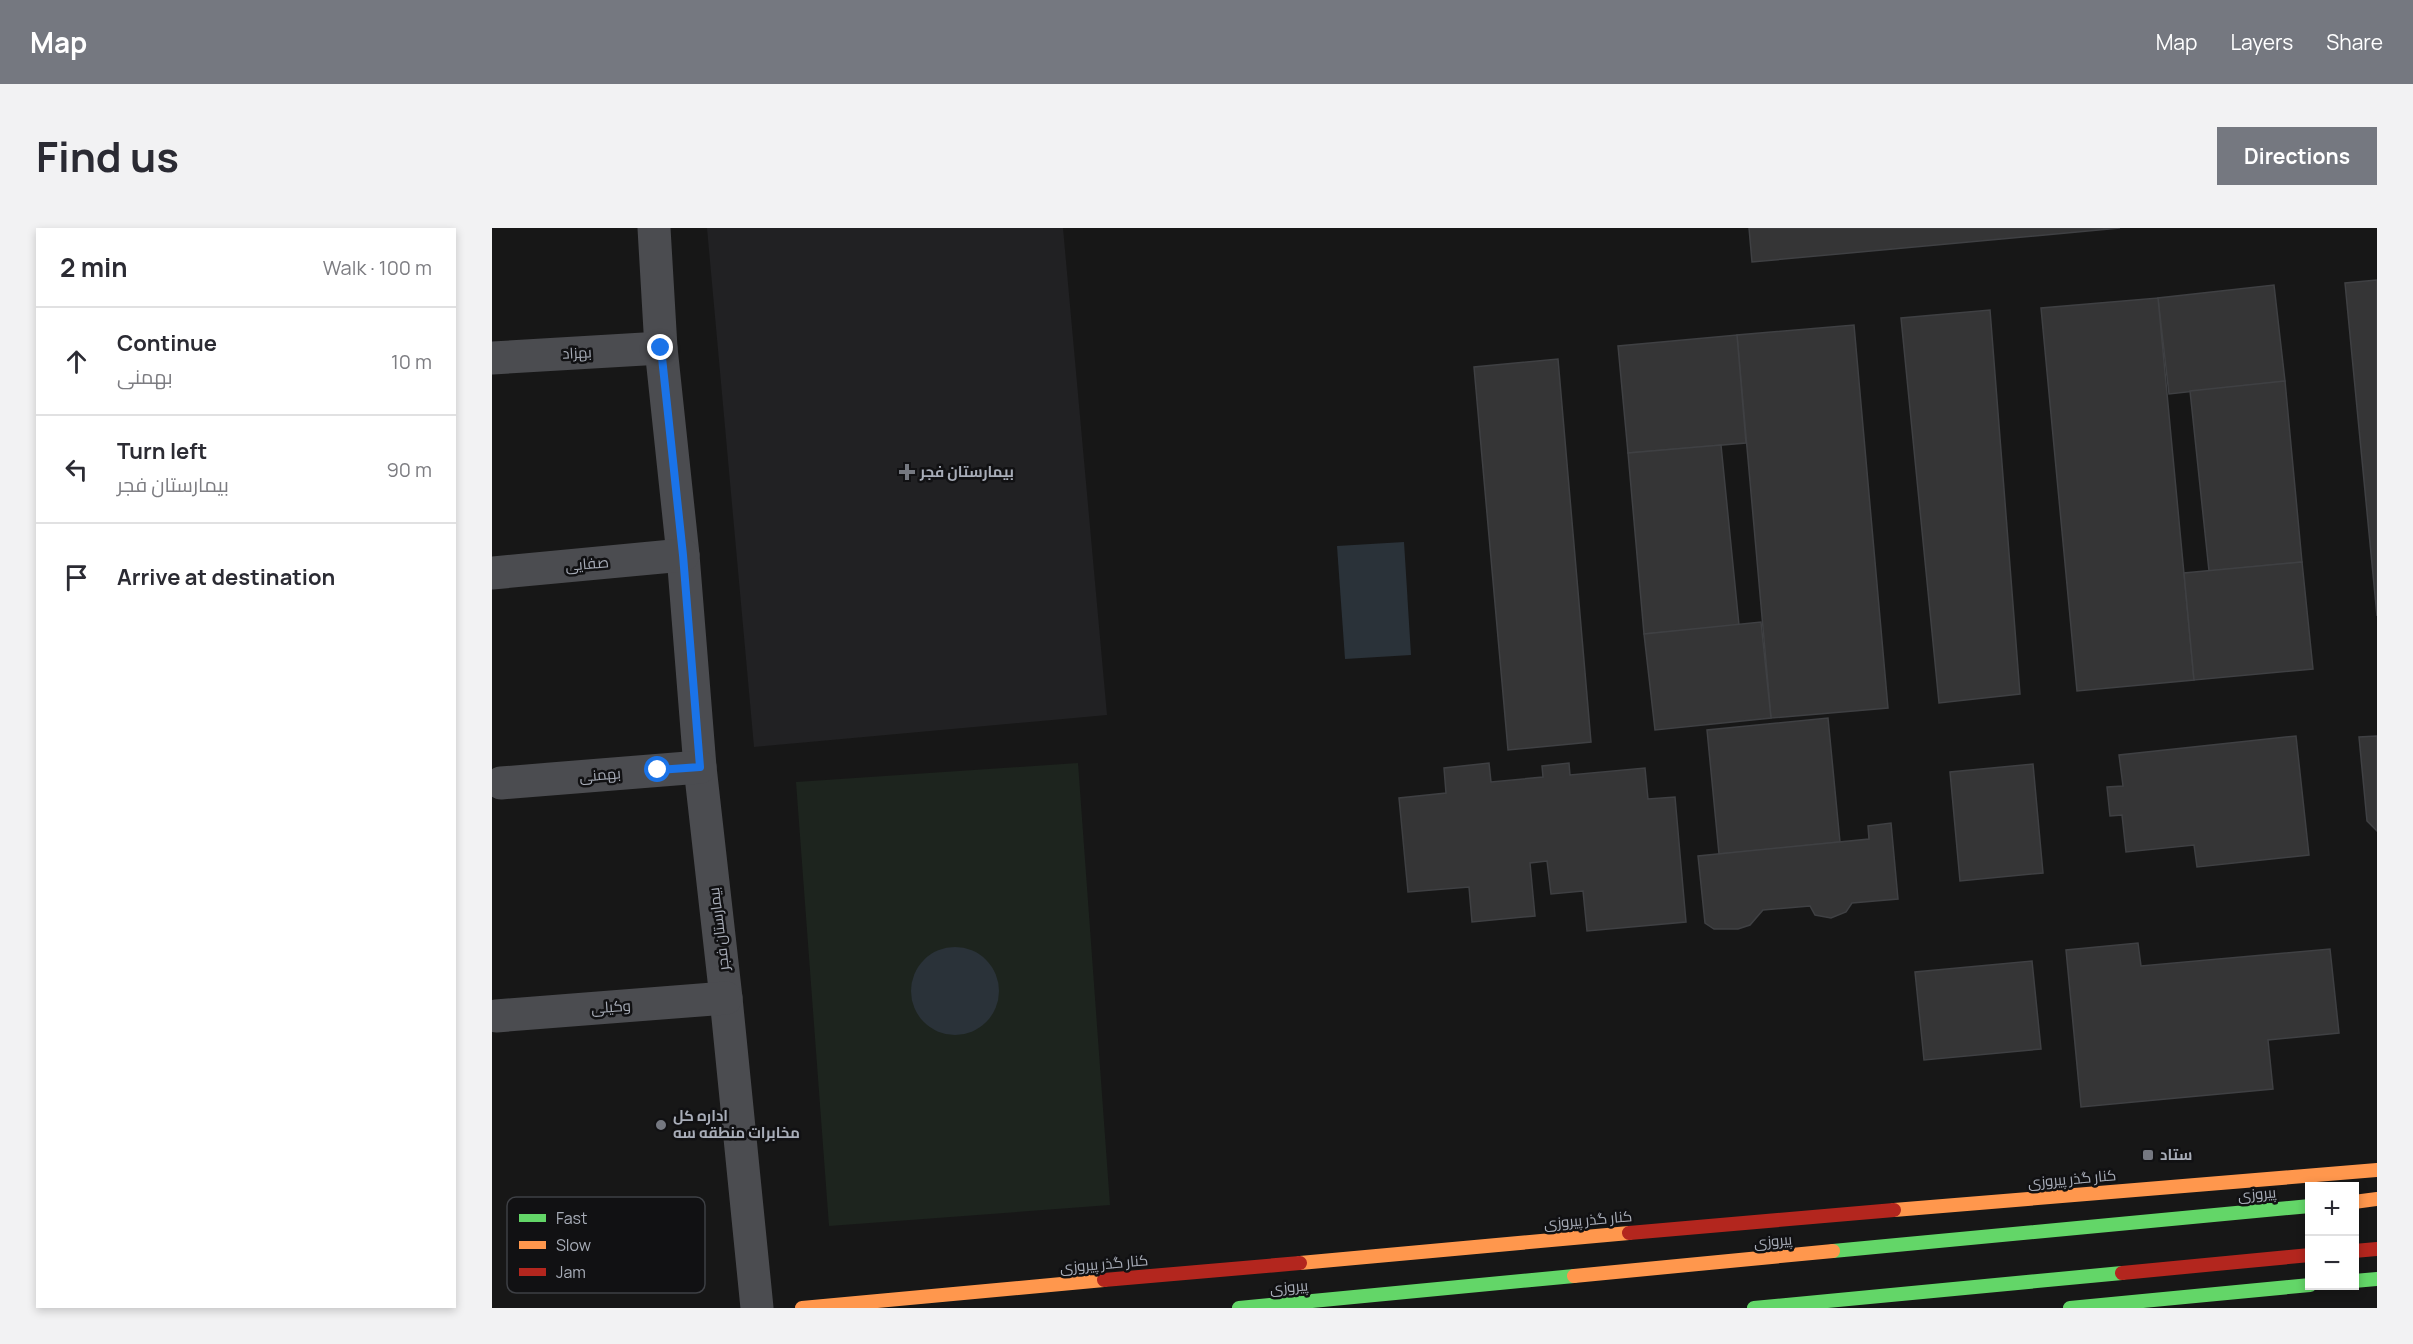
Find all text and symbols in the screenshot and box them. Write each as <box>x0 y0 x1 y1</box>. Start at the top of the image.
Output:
text: Map <box>30 23 87 61</box>
text: Map <box>2156 28 2197 56</box>
text: Layers <box>2230 28 2293 56</box>
text: Share <box>2326 28 2383 56</box>
text: Find us <box>36 127 179 185</box>
button: Directions <box>2217 127 2377 185</box>
text: 2 min <box>60 249 128 285</box>
text: Walk · 100 m <box>323 254 432 281</box>
text: Continue <box>117 328 217 358</box>
route end <box>647 334 673 360</box>
street label: بهزاد <box>562 341 592 364</box>
icon: ahead <box>60 345 93 378</box>
text: 10 m <box>391 348 432 375</box>
text: بهمنی <box>117 363 173 390</box>
text: Turn left <box>117 436 207 466</box>
icon: left <box>60 453 93 486</box>
text: 90 m <box>386 456 432 483</box>
place label: بیمارستان فجر <box>919 461 1014 482</box>
marker: بیمارستان فجر <box>898 463 916 481</box>
text: بیمارستان فجر <box>117 471 229 498</box>
street label: صفایی <box>564 551 610 576</box>
icon: arrive <box>60 561 93 594</box>
text: Arrive at destination <box>117 562 335 592</box>
route start <box>644 756 670 782</box>
street label: بهمنی <box>578 762 622 787</box>
street label: بیمارستان فجر <box>703 886 734 973</box>
street label: وکیلی <box>590 995 632 1018</box>
place label: اداره کل مخابرات منطقه سه <box>673 1105 800 1143</box>
marker: اداره کل مخابرات منطقه سه <box>654 1118 668 1132</box>
place label: ستاد <box>2160 1144 2192 1165</box>
marker: ستاد <box>2141 1148 2155 1162</box>
street label: کنار گذر پیروزی <box>2027 1164 2117 1193</box>
street label: پیروزی <box>2237 1181 2277 1206</box>
map controls <box>2305 1182 2359 1290</box>
button: + <box>2305 1182 2359 1236</box>
legend <box>507 1197 705 1293</box>
street label: کنار گذر پیروزی <box>1543 1205 1633 1234</box>
text: Fast <box>556 1207 587 1229</box>
street label: پیروزی <box>1753 1228 1793 1253</box>
text: Slow <box>556 1234 591 1256</box>
button: − <box>2305 1236 2359 1290</box>
street label: کنار گذر پیروزی <box>1059 1249 1149 1278</box>
text: Jam <box>556 1261 586 1283</box>
street label: پیروزی <box>1269 1274 1309 1299</box>

